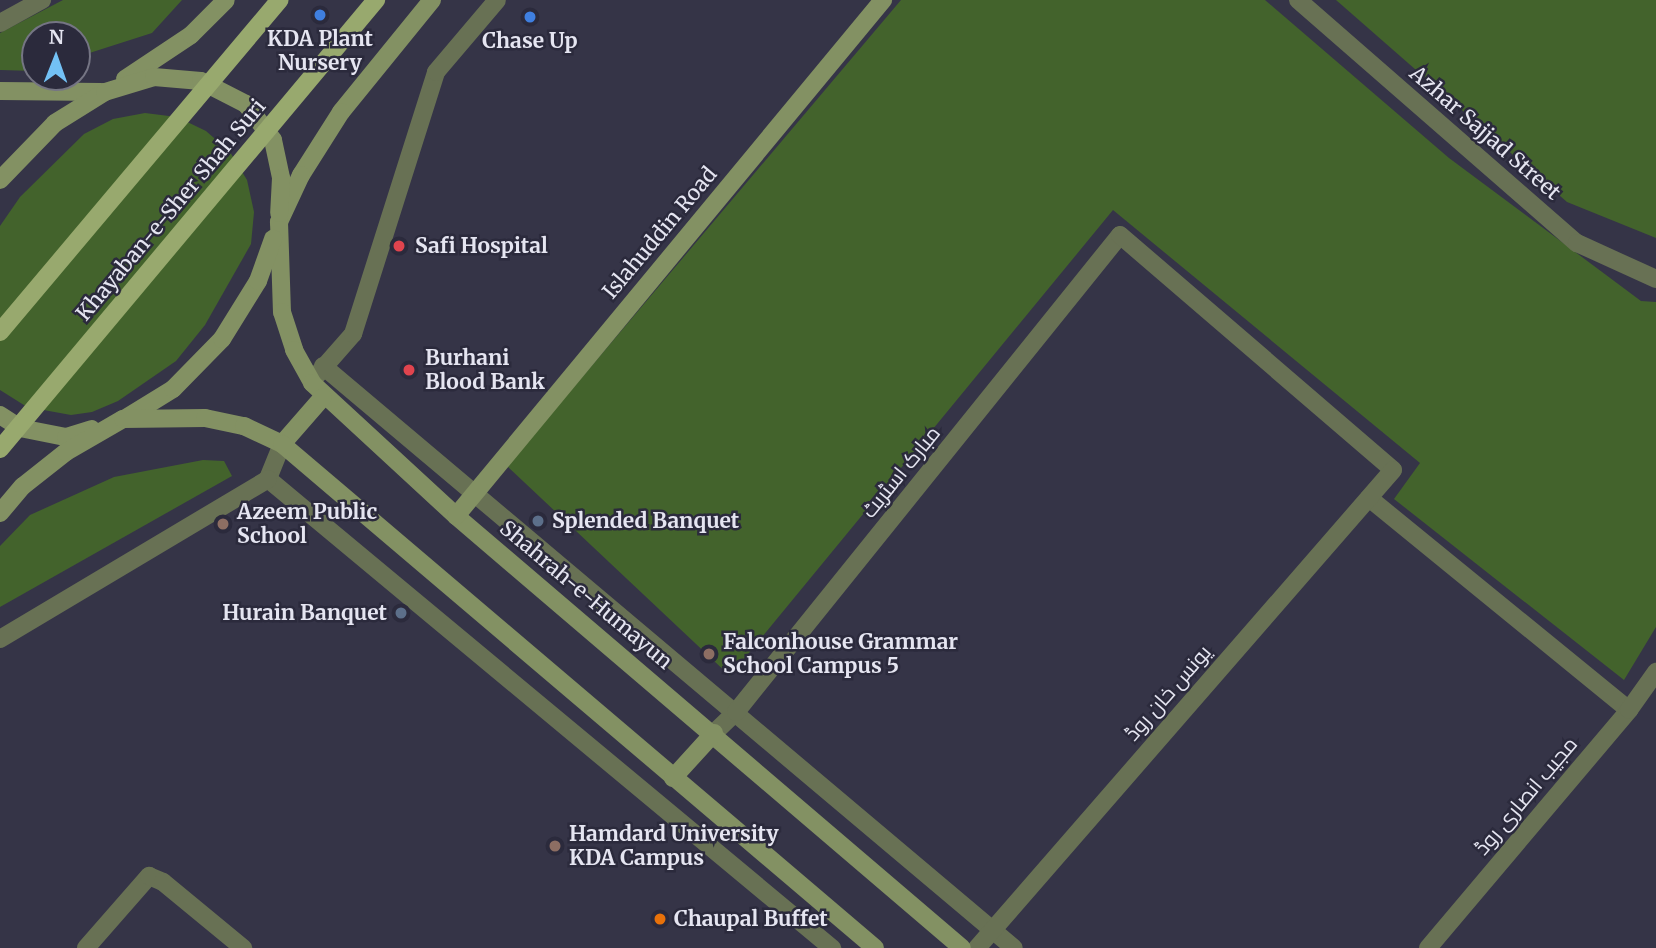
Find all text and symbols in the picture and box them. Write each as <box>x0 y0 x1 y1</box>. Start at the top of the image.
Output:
marker: KDA Plant Nursery <box>312 7 328 23</box>
marker: Chase Up <box>522 9 538 25</box>
north arrow <box>21 21 91 91</box>
text: N <box>49 25 64 49</box>
place label: KDA Plant Nursery <box>267 26 373 76</box>
place label: Chase Up <box>482 28 578 54</box>
street label: Azhar Sajjad Street <box>1405 61 1565 205</box>
street label: Khayaban-e-Sher Shah Suri <box>71 94 271 326</box>
street label: Islahuddin Road <box>598 162 722 304</box>
place label: Safi Hospital <box>415 233 548 259</box>
marker: Safi Hospital <box>389 236 409 256</box>
place label: Burhani Blood Bank <box>425 345 545 395</box>
marker: Burhani Blood Bank <box>399 360 419 380</box>
street label: مبارک اسٹریٹ <box>856 421 946 523</box>
place label: Azeem Public School <box>237 499 377 549</box>
place label: Splended Banquet <box>552 508 739 534</box>
marker: Splended Banquet <box>530 513 546 529</box>
marker: Azeem Public School <box>215 516 231 532</box>
street label: Shahrah-e-Humayun <box>495 516 677 674</box>
place label: Hurain Banquet <box>222 600 387 626</box>
marker: Hurain Banquet <box>393 605 409 621</box>
place label: Falconhouse Grammar School Campus 5 <box>723 629 958 679</box>
street label: یونس خان روڈ <box>1120 640 1216 746</box>
marker: Falconhouse Grammar School Campus 5 <box>701 646 717 662</box>
street label: مجیب انصاری روڈ <box>1469 732 1583 860</box>
place label: Hamdard University KDA Campus <box>569 821 779 871</box>
marker: Hamdard University KDA Campus <box>547 838 563 854</box>
place label: Chaupal Buffet <box>674 906 828 932</box>
marker: Chaupal Buffet <box>652 911 668 927</box>

